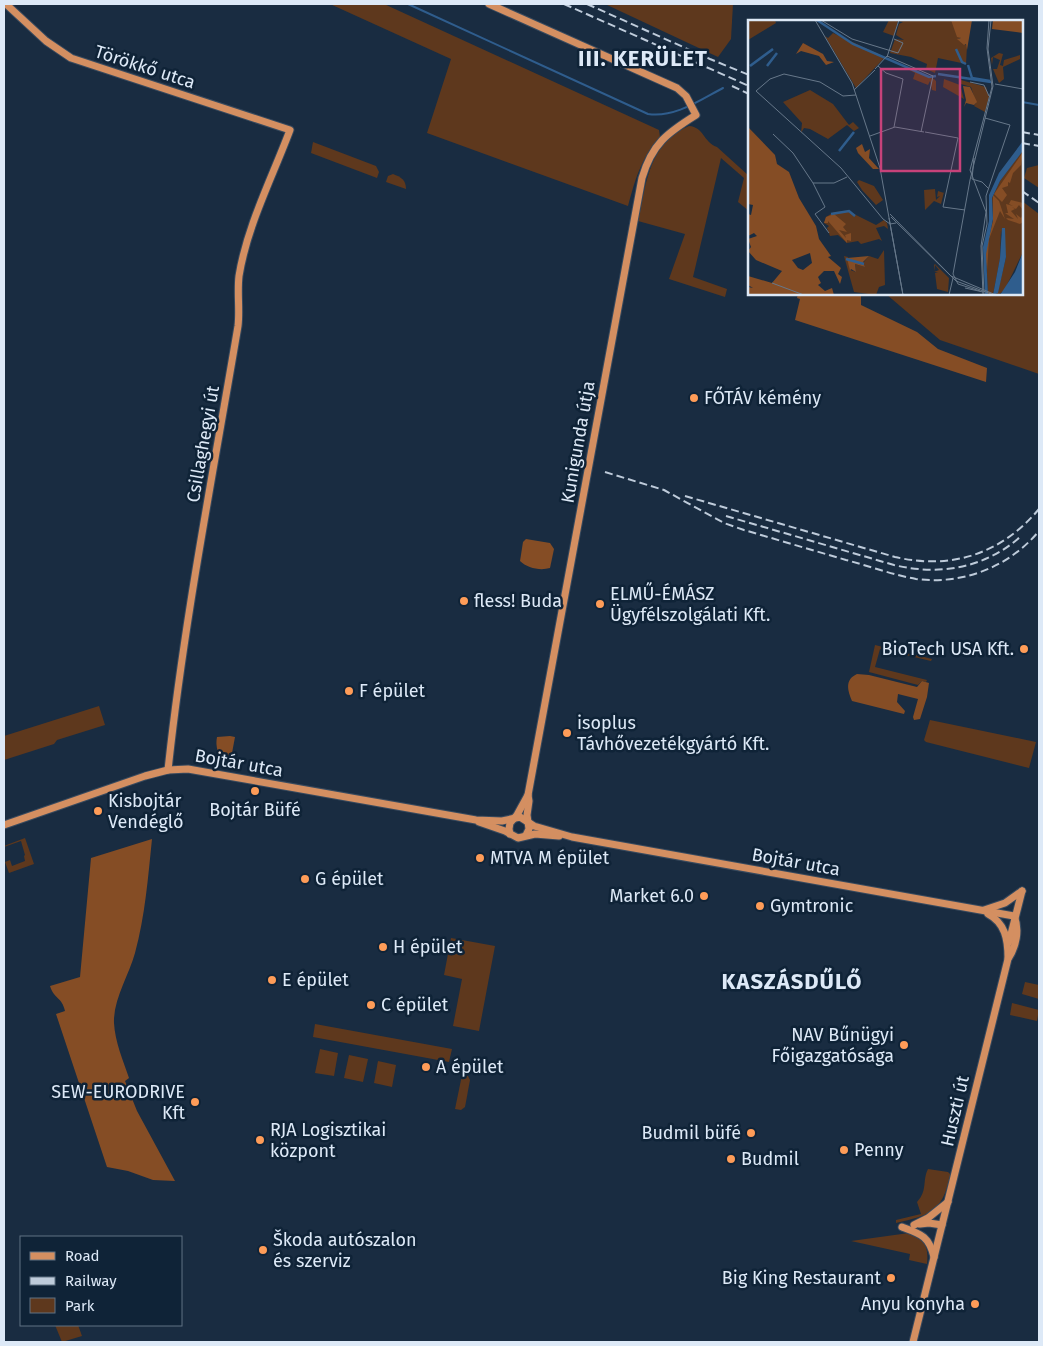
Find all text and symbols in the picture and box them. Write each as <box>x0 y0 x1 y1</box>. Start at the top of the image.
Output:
inset map <box>748 20 1023 295</box>
street label: Törökkő utca <box>92 40 198 94</box>
district label: III. KERÜLET <box>578 45 708 72</box>
street label: Kunigunda útja <box>556 379 600 505</box>
street label: Csillaghegyi út <box>182 383 224 504</box>
place label: FŐTÁV kémény <box>704 386 821 409</box>
marker: FŐTÁV kémény <box>688 392 700 404</box>
place label: ELMŰ-ÉMÁSZ Ügyfélszolgálati Kft. <box>610 582 770 626</box>
place label: fless! Buda <box>474 590 562 612</box>
marker: fless! Buda <box>458 595 470 607</box>
marker: ELMŰ-ÉMÁSZ Ügyfélszolgálati Kft. <box>594 598 606 610</box>
place label: BioTech USA Kft. <box>882 638 1014 660</box>
marker: BioTech USA Kft. <box>1018 643 1030 655</box>
place label: F épület <box>359 680 426 702</box>
marker: F épület <box>343 685 355 697</box>
place label: isoplus Távhővezetékgyártó Kft. <box>577 712 769 755</box>
marker: isoplus Távhővezetékgyártó Kft. <box>561 727 573 739</box>
street label: Bojtár utca <box>193 744 285 782</box>
marker: Bojtár Büfé <box>249 785 261 797</box>
place label: Kisbojtár Vendéglő <box>108 790 184 833</box>
place label: Bojtár Büfé <box>209 799 301 821</box>
marker: Kisbojtár Vendéglő <box>92 805 104 817</box>
street label: Bojtár utca <box>750 843 842 881</box>
place label: MTVA M épület <box>490 847 610 869</box>
marker: MTVA M épület <box>474 852 486 864</box>
place label: G épület <box>315 868 384 890</box>
marker: G épület <box>299 873 311 885</box>
place label: Market 6.0 <box>609 885 694 907</box>
marker: Market 6.0 <box>698 890 710 902</box>
place label: Gymtronic <box>770 895 854 917</box>
marker: Gymtronic <box>754 900 766 912</box>
place label: H épület <box>393 936 463 958</box>
marker: H épület <box>377 941 389 953</box>
district label: KASZÁSDŰLŐ <box>722 967 862 995</box>
place label: E épület <box>282 969 349 991</box>
marker: E épület <box>266 974 278 986</box>
place label: C épület <box>381 994 449 1016</box>
marker: C épület <box>365 999 377 1011</box>
place label: NAV Bűnügyi Főigazgatósága <box>772 1024 894 1067</box>
marker: NAV Bűnügyi Főigazgatósága <box>898 1039 910 1051</box>
place label: A épület <box>436 1056 504 1078</box>
marker: A épület <box>420 1061 432 1073</box>
street label: Huszti út <box>936 1073 974 1149</box>
place label: SEW-EURODRIVE Kft <box>51 1081 185 1124</box>
marker: SEW-EURODRIVE Kft <box>189 1096 201 1108</box>
place label: RJA Logisztikai központ <box>270 1119 386 1162</box>
place label: Budmil büfé <box>641 1122 741 1144</box>
marker: Budmil büfé <box>745 1127 757 1139</box>
marker: RJA Logisztikai központ <box>254 1134 266 1146</box>
place label: Penny <box>854 1139 904 1161</box>
marker: Penny <box>838 1144 850 1156</box>
place label: Budmil <box>741 1148 799 1170</box>
marker: Budmil <box>725 1153 737 1165</box>
place label: Škoda autószalon és szerviz <box>273 1229 417 1272</box>
legend <box>20 1236 182 1326</box>
marker: Škoda autószalon és szerviz <box>257 1244 269 1256</box>
text: Road <box>65 1247 100 1265</box>
place label: Big King Restaurant <box>722 1267 881 1289</box>
text: Railway <box>65 1272 117 1290</box>
marker: Big King Restaurant <box>885 1272 897 1284</box>
place label: Anyu konyha <box>861 1293 965 1315</box>
text: Park <box>65 1297 95 1315</box>
marker: Anyu konyha <box>969 1298 981 1310</box>

